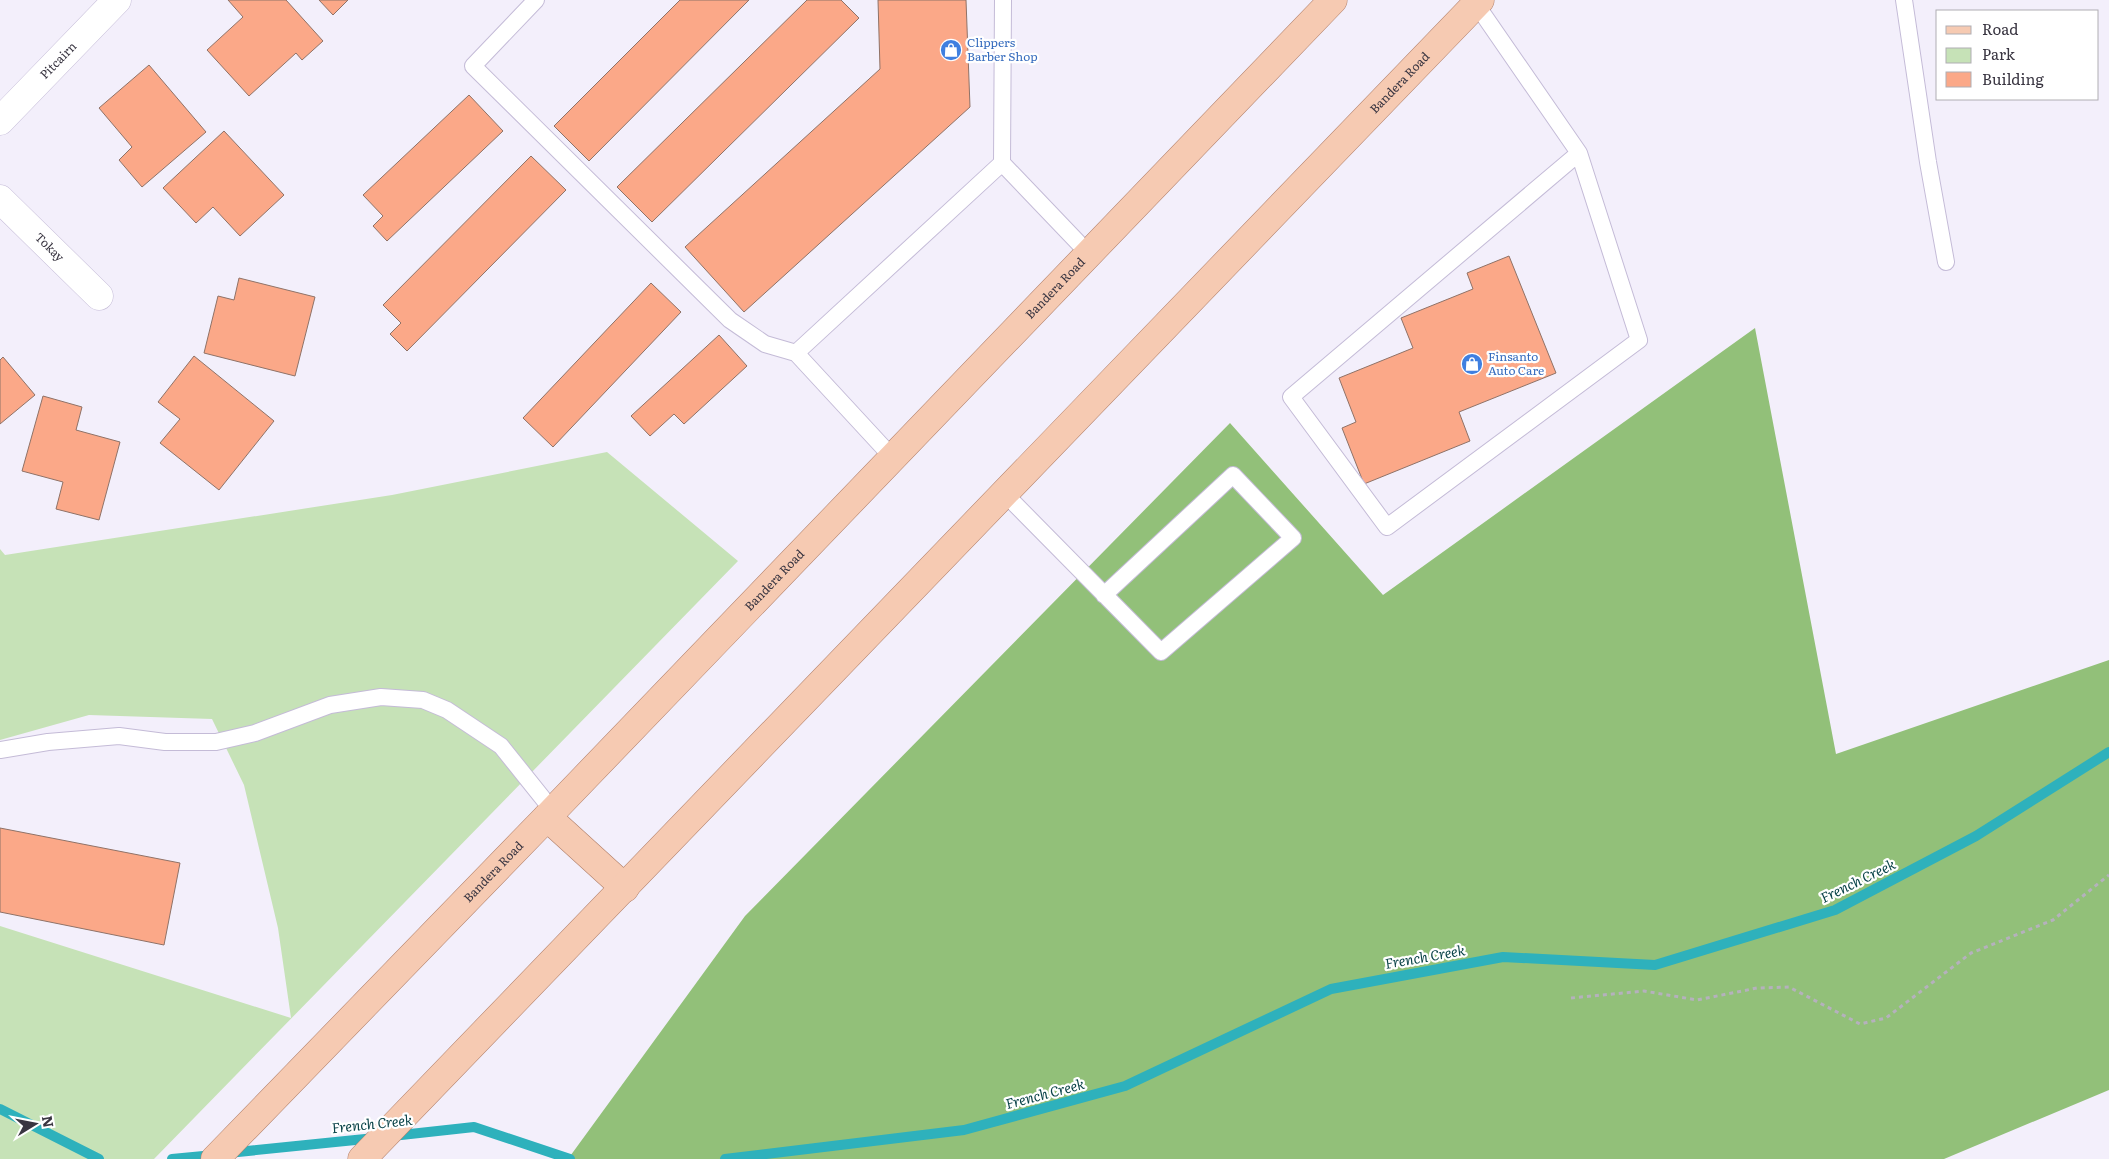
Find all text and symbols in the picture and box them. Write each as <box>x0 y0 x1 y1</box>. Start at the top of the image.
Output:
legend <box>1936 10 2099 100</box>
text: Road <box>1982 17 2018 40</box>
place label: Clippers Barber Shop <box>967 33 1038 65</box>
street label: Pitcairn <box>35 37 80 83</box>
shop icon: Clippers Barber Shop <box>939 38 963 62</box>
text: Park <box>1982 42 2016 65</box>
street label: Bandera Road <box>1365 47 1434 117</box>
text: Building <box>1982 67 2044 90</box>
street label: Tokay <box>31 228 69 265</box>
street label: Bandera Road <box>1021 253 1089 323</box>
place label: Finsanto Auto Care <box>1488 347 1544 379</box>
shop icon: Finsanto Auto Care <box>1460 352 1484 376</box>
street label: Bandera Road <box>740 544 808 614</box>
street label: Bandera Road <box>459 836 527 906</box>
water label: French Creek <box>1817 853 1899 907</box>
water label: French Creek <box>1383 939 1467 973</box>
water label: French Creek <box>1003 1073 1087 1113</box>
north arrow <box>10 1099 60 1149</box>
water label: French Creek <box>331 1109 414 1137</box>
text: N <box>38 1114 60 1129</box>

